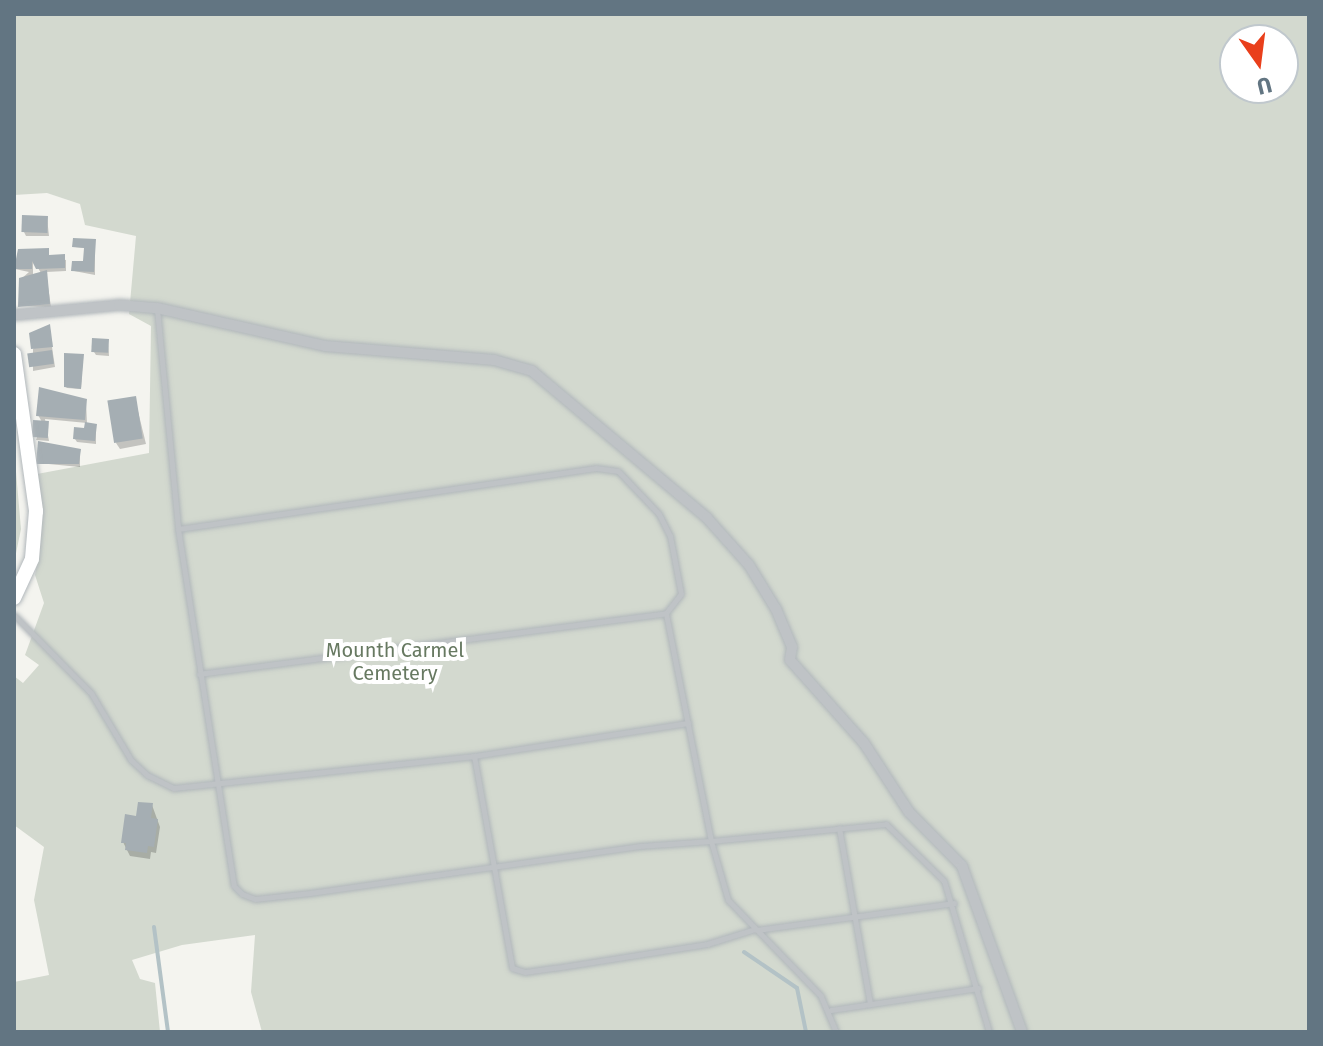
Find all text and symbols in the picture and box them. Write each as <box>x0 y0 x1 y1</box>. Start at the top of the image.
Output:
north arrow <box>1219 24 1299 104</box>
text: U <box>1254 71 1275 101</box>
park label: Mounth Carmel Cemetery <box>326 638 464 685</box>

